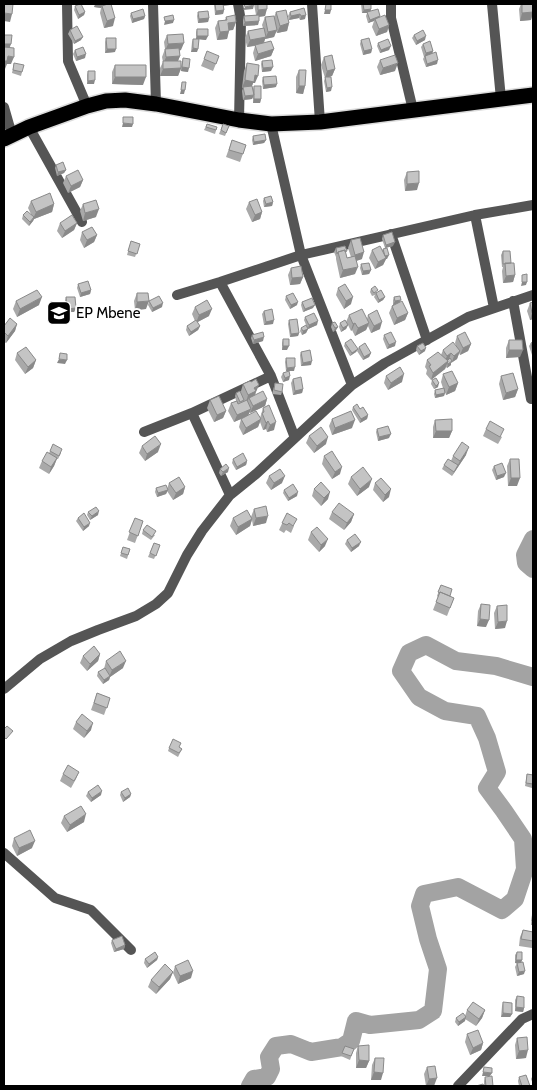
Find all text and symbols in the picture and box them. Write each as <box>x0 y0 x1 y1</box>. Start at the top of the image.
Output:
school or university icon: EP Mbene <box>46 300 72 326</box>
place label: EP Mbene <box>76 304 141 322</box>

